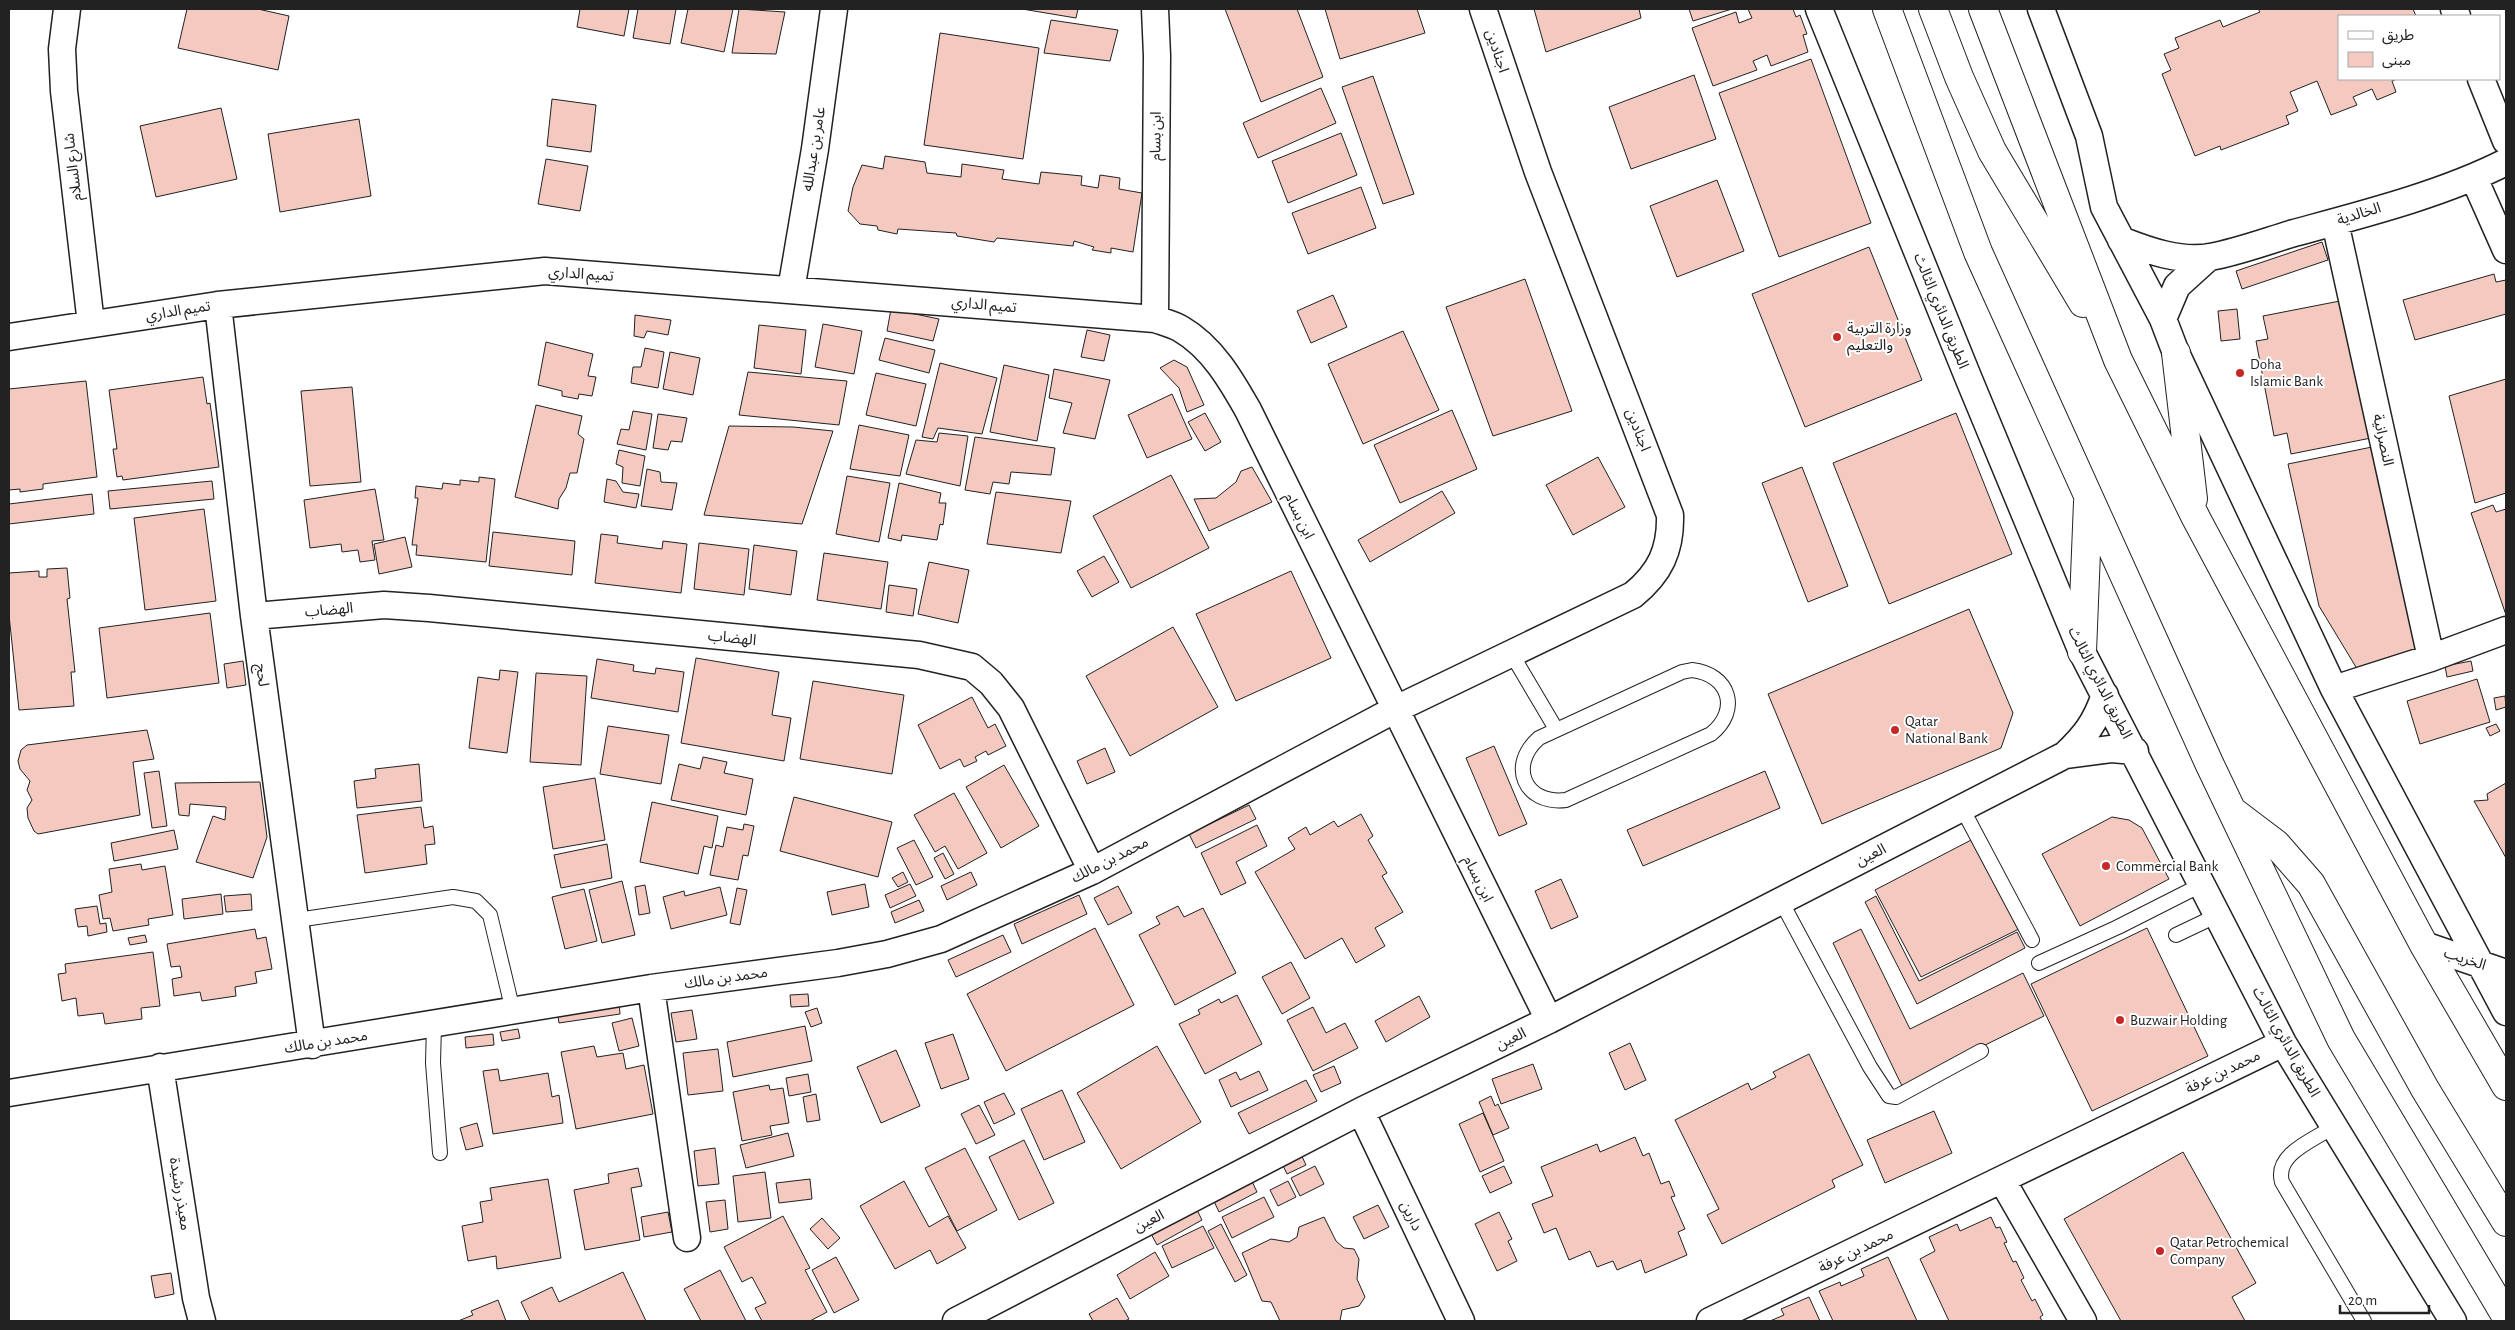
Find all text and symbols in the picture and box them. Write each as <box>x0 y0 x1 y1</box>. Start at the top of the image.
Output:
legend <box>2338 15 2500 80</box>
street label: اجنادين <box>1482 28 1511 75</box>
text: طريق <box>2382 28 2414 45</box>
text: مبنى <box>2382 53 2411 69</box>
street label: عامر بن عبدالله <box>800 105 829 193</box>
street label: ابن بسام <box>1148 111 1167 161</box>
street label: شارع السلام <box>61 132 89 202</box>
street label: الخالدية <box>2335 200 2383 228</box>
street label: الطريق الدائري الثالث <box>1908 251 1971 372</box>
street label: تميم الداري <box>548 264 614 287</box>
street label: تميم الداري <box>950 295 1017 319</box>
street label: تميم الداري <box>144 298 212 327</box>
place label: وزارة التربية والتعليم <box>1847 321 1911 356</box>
marker: وزارة التربية والتعليم <box>1831 331 1843 343</box>
place label: Doha Islamic Bank <box>2250 357 2323 389</box>
marker: Doha Islamic Bank <box>2234 367 2246 379</box>
street label: اجنادين <box>1622 407 1653 454</box>
street label: النصرانية <box>2369 413 2396 468</box>
street label: ابن بسام <box>1279 490 1317 543</box>
street label: الهضاب <box>304 600 354 621</box>
street label: الطريق الدائري الثالث <box>2062 625 2135 743</box>
street label: الهضاب <box>707 628 757 649</box>
street label: لحج <box>249 662 271 688</box>
place label: Qatar National Bank <box>1905 714 1988 746</box>
marker: Qatar National Bank <box>1889 724 1901 736</box>
street label: محمد بن مالك <box>1069 834 1151 887</box>
street label: العين <box>1853 841 1889 870</box>
street label: ابن بسام <box>1458 853 1496 906</box>
place label: Commercial Bank <box>2116 859 2218 874</box>
marker: Commercial Bank <box>2100 860 2112 872</box>
street label: الخريب <box>2442 945 2488 974</box>
street label: محمد بن مالك <box>683 965 769 992</box>
street label: الطريق الدائري الثالث <box>2247 984 2322 1101</box>
place label: Buzwair Holding <box>2130 1013 2228 1028</box>
marker: Buzwair Holding <box>2114 1014 2126 1026</box>
street label: العين <box>1493 1025 1529 1054</box>
street label: محمد بن مالك <box>283 1028 369 1057</box>
street label: محمد بن عرفة <box>2183 1047 2263 1097</box>
street label: معيذر رشيدة <box>166 1156 193 1232</box>
street label: دارين <box>1397 1199 1425 1234</box>
street label: العين <box>1131 1207 1167 1236</box>
street label: محمد بن عرفة <box>1816 1226 1896 1276</box>
place label: Qatar Petrochemical Company <box>2170 1235 2289 1267</box>
marker: Qatar Petrochemical Company <box>2154 1245 2166 1257</box>
scale bar <box>2340 1282 2429 1314</box>
text: 20 m <box>2348 1293 2377 1308</box>

